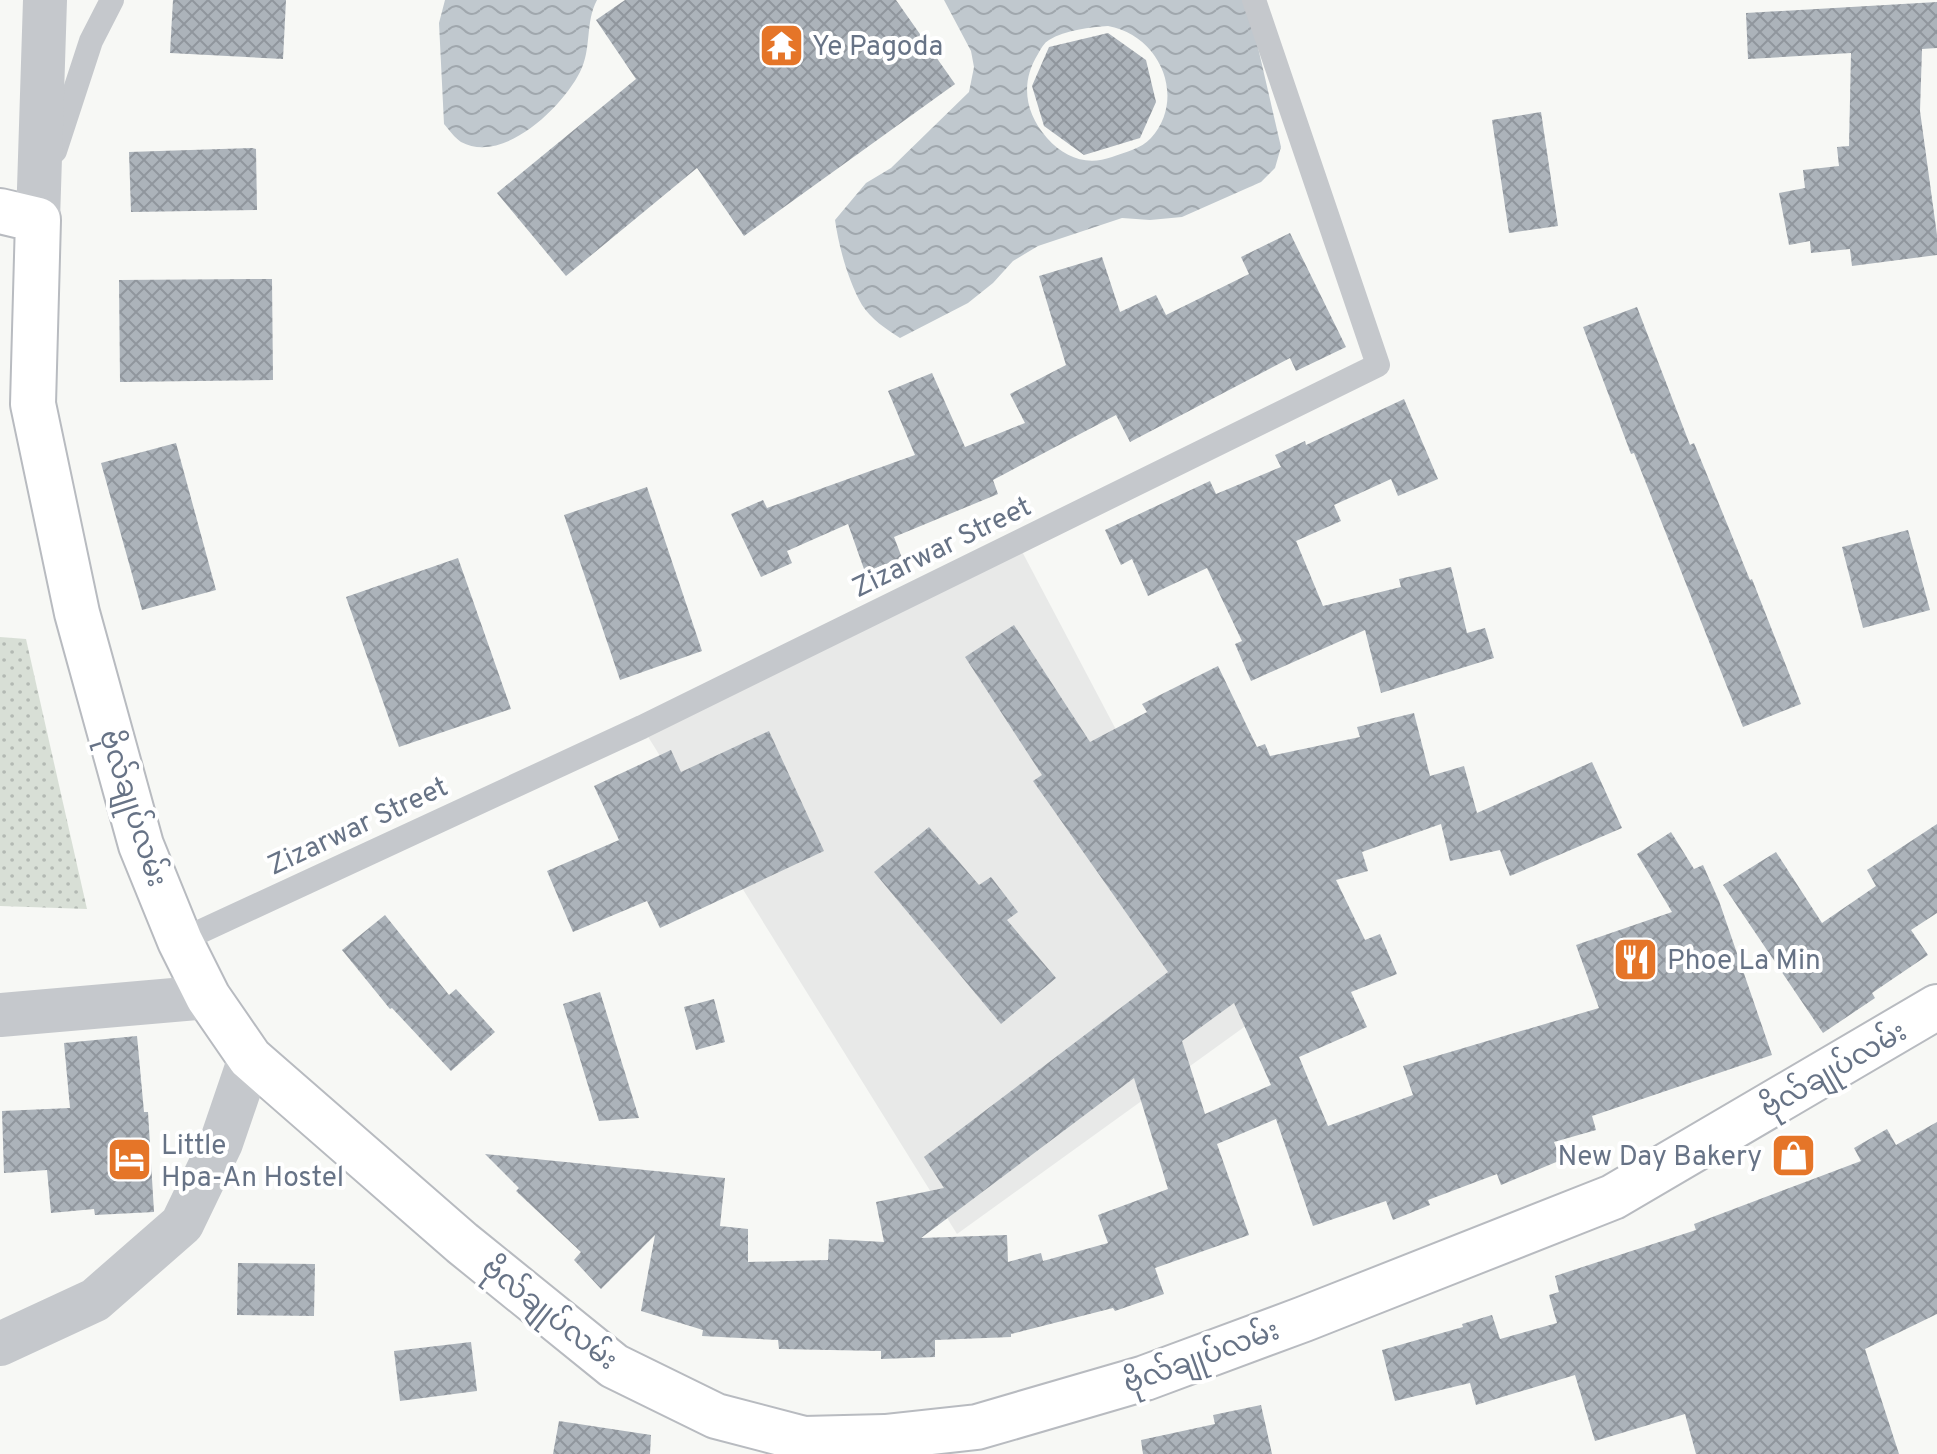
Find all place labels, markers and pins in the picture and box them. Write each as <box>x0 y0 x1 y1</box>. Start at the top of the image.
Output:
temple icon: Ye Pagoda <box>757 21 805 69</box>
place label: Ye Pagoda <box>812 30 943 66</box>
restaurant icon: Phoe La Min <box>1612 935 1660 983</box>
place label: Phoe La Min <box>1667 944 1821 980</box>
place label: Little Hpa-An Hostel <box>161 1129 344 1197</box>
shop icon: New Day Bakery <box>1769 1131 1817 1179</box>
hotel icon: Little Hpa-An Hostel <box>106 1136 154 1184</box>
place label: New Day Bakery <box>1557 1140 1762 1176</box>

